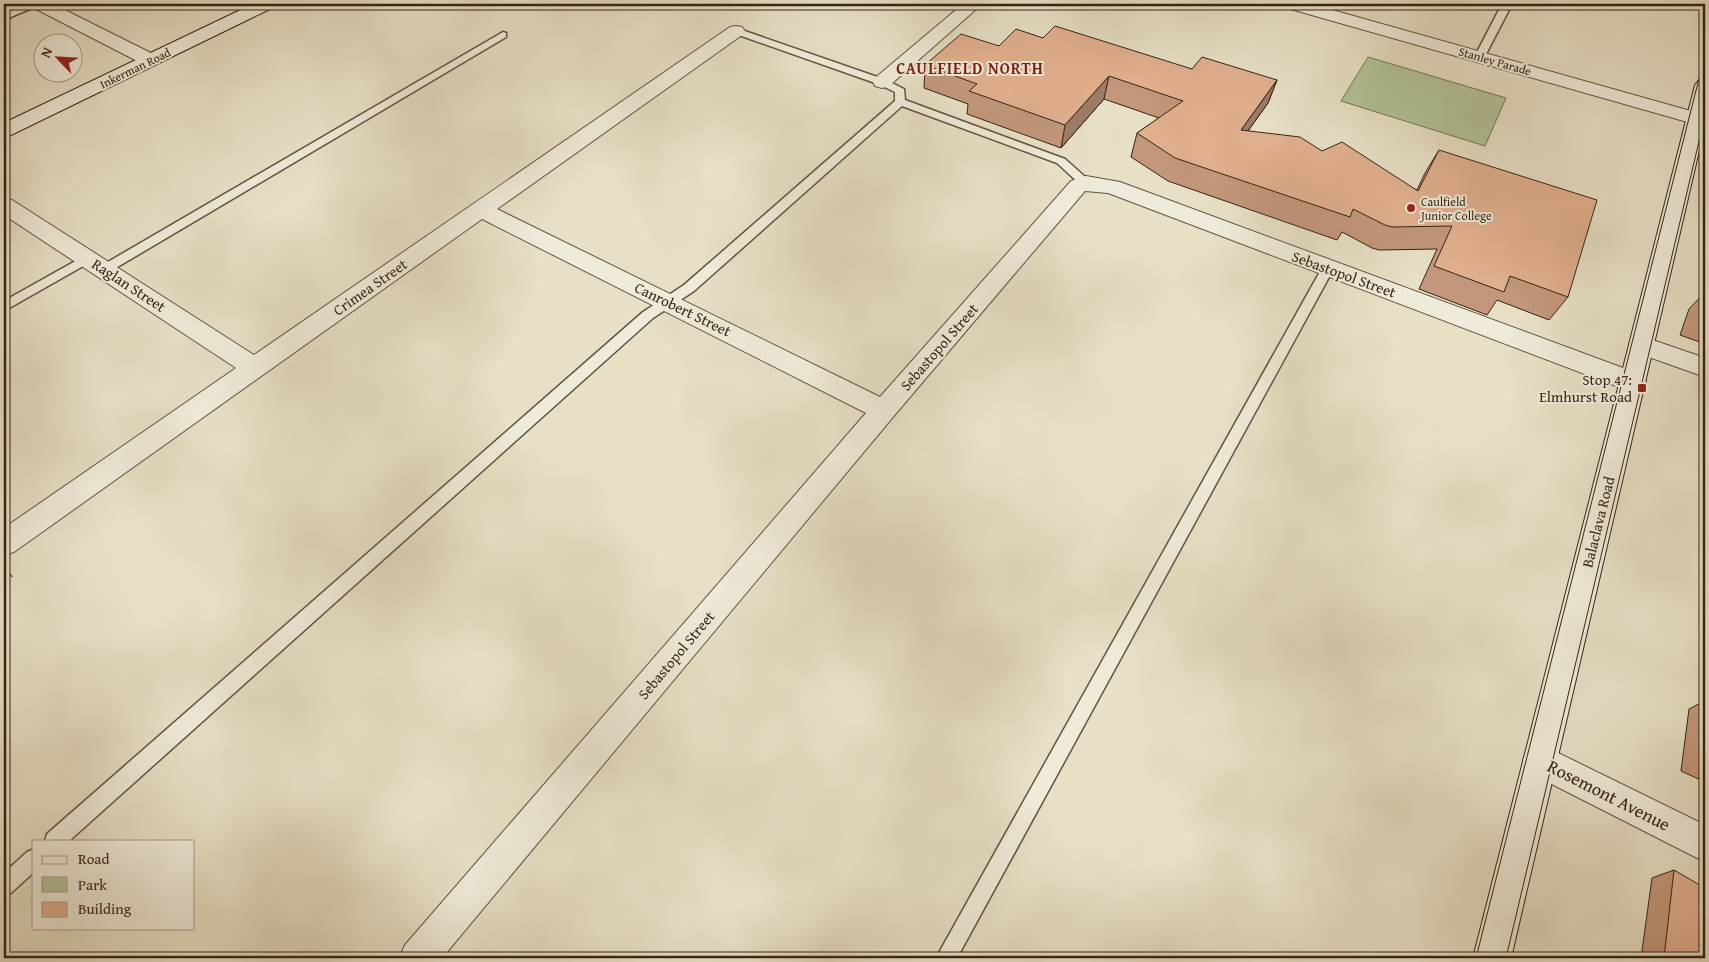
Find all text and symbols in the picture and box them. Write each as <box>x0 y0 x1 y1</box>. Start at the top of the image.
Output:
north arrow <box>32 32 82 82</box>
text: N <box>35 43 58 61</box>
street label: Inkerman Road <box>97 43 174 92</box>
street label: Stanley Parade <box>1457 43 1534 80</box>
district label: CAULFIELD NORTH <box>896 56 1044 80</box>
place label: Caulfield Junior College <box>1419 193 1492 224</box>
marker: Caulfield Junior College <box>1405 202 1417 214</box>
street label: Sebastopol Street <box>1289 245 1400 303</box>
street label: Raglan Street <box>88 253 171 317</box>
street label: Crimea Street <box>329 253 412 320</box>
street label: Canrobert Street <box>631 277 735 342</box>
street label: Sebastopol Street <box>895 298 983 395</box>
place label: Stop 47: Elmhurst Road <box>1539 369 1632 407</box>
marker: Stop 47: Elmhurst Road <box>1636 382 1648 394</box>
street label: Balaclava Road <box>1577 474 1619 570</box>
street label: Sebastopol Street <box>633 606 720 704</box>
street label: Rosemont Avenue <box>1543 752 1675 838</box>
legend <box>32 840 195 930</box>
text: Road <box>78 848 109 869</box>
text: Park <box>78 874 107 895</box>
text: Building <box>78 898 132 919</box>

